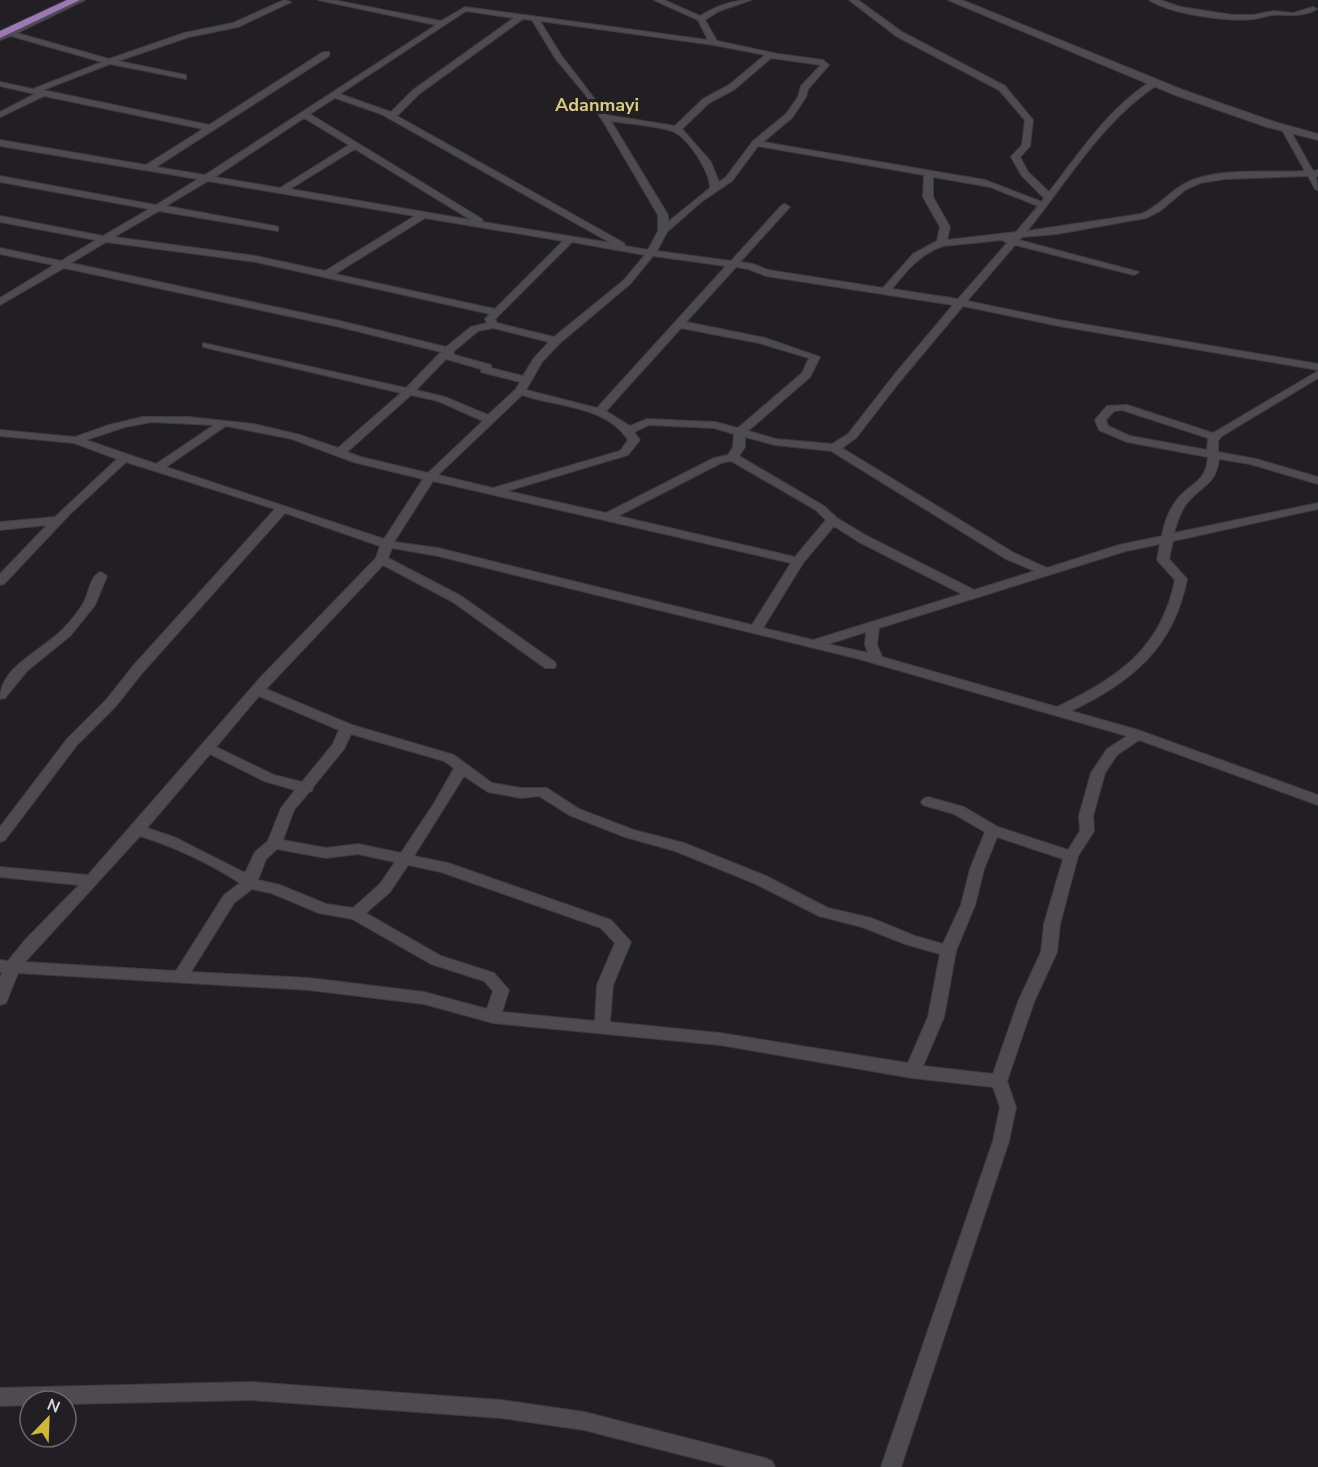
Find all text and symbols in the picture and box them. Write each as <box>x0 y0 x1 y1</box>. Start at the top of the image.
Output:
district label: Adanmayi <box>555 93 639 117</box>
north arrow <box>18 1389 78 1449</box>
text: N <box>44 1394 63 1419</box>

